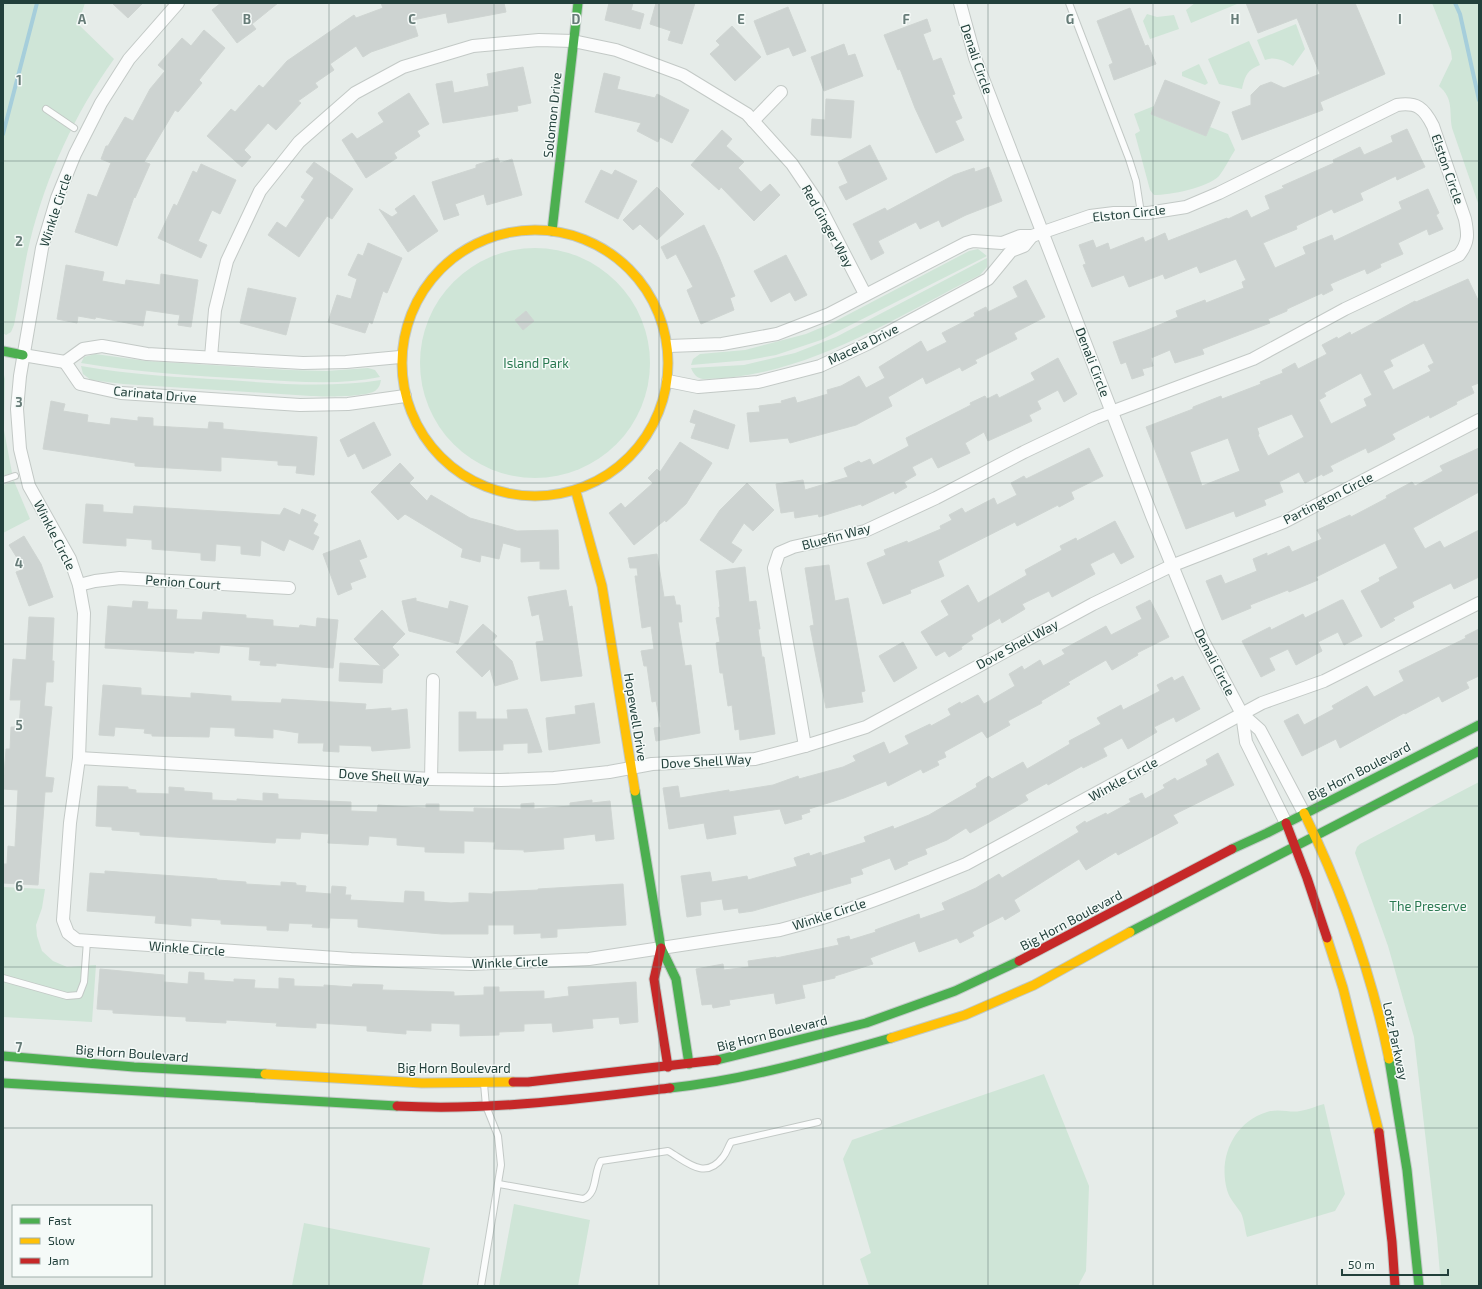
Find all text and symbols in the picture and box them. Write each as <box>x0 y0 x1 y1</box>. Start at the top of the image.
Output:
text: A <box>78 11 87 27</box>
text: B <box>243 11 251 27</box>
text: C <box>408 11 416 27</box>
text: D <box>572 11 581 27</box>
text: E <box>737 11 745 27</box>
text: F <box>902 11 910 27</box>
text: G <box>1066 11 1074 27</box>
text: H <box>1231 11 1240 27</box>
text: I <box>1398 11 1402 27</box>
street label: Denali Circle <box>958 22 996 96</box>
street label: Solomon Drive <box>540 71 564 159</box>
text: 1 <box>16 72 22 88</box>
street label: Elston Circle <box>1428 132 1468 206</box>
street label: Winkle Circle <box>36 171 74 249</box>
street label: Red Ginger Way <box>799 182 857 270</box>
street label: Elston Circle <box>1092 201 1166 225</box>
text: 2 <box>15 233 23 249</box>
street label: Macela Drive <box>825 320 901 368</box>
street label: Denali Circle <box>1072 325 1114 399</box>
park label: Island Park <box>503 355 569 371</box>
street label: Carinata Drive <box>113 382 197 406</box>
text: 3 <box>15 394 23 410</box>
street label: Partington Circle <box>1280 468 1376 528</box>
street label: Winkle Circle <box>31 497 79 573</box>
street label: Bluefin Way <box>800 519 872 553</box>
text: 4 <box>15 555 23 571</box>
street label: Penion Court <box>145 571 221 593</box>
street label: Dove Shell Way <box>973 616 1061 672</box>
street label: Denali Circle <box>1191 626 1239 698</box>
street label: Hopewell Drive <box>621 672 651 762</box>
text: 5 <box>15 717 23 733</box>
street label: Big Horn Boulevard <box>1305 738 1413 804</box>
street label: Dove Shell Way <box>660 751 752 771</box>
street label: Winkle Circle <box>1086 753 1160 805</box>
street label: Dove Shell Way <box>338 765 430 787</box>
text: 6 <box>15 878 23 894</box>
street label: Big Horn Boulevard <box>1017 886 1125 954</box>
street label: Winkle Circle <box>790 895 868 933</box>
park label: The Preserve <box>1389 898 1467 914</box>
street label: Winkle Circle <box>148 937 226 959</box>
street label: Winkle Circle <box>472 953 548 971</box>
street label: Lotz Parkway <box>1380 1000 1412 1082</box>
street label: Big Horn Boulevard <box>715 1012 829 1054</box>
text: 7 <box>16 1039 23 1055</box>
street label: Big Horn Boulevard <box>75 1041 189 1065</box>
street label: Big Horn Boulevard <box>397 1060 511 1076</box>
legend <box>12 1205 152 1277</box>
text: Fast <box>48 1213 72 1227</box>
text: Slow <box>48 1233 75 1247</box>
scale bar <box>1342 1251 1448 1277</box>
text: Jam <box>48 1253 69 1267</box>
text: 50 m <box>1348 1257 1375 1271</box>

